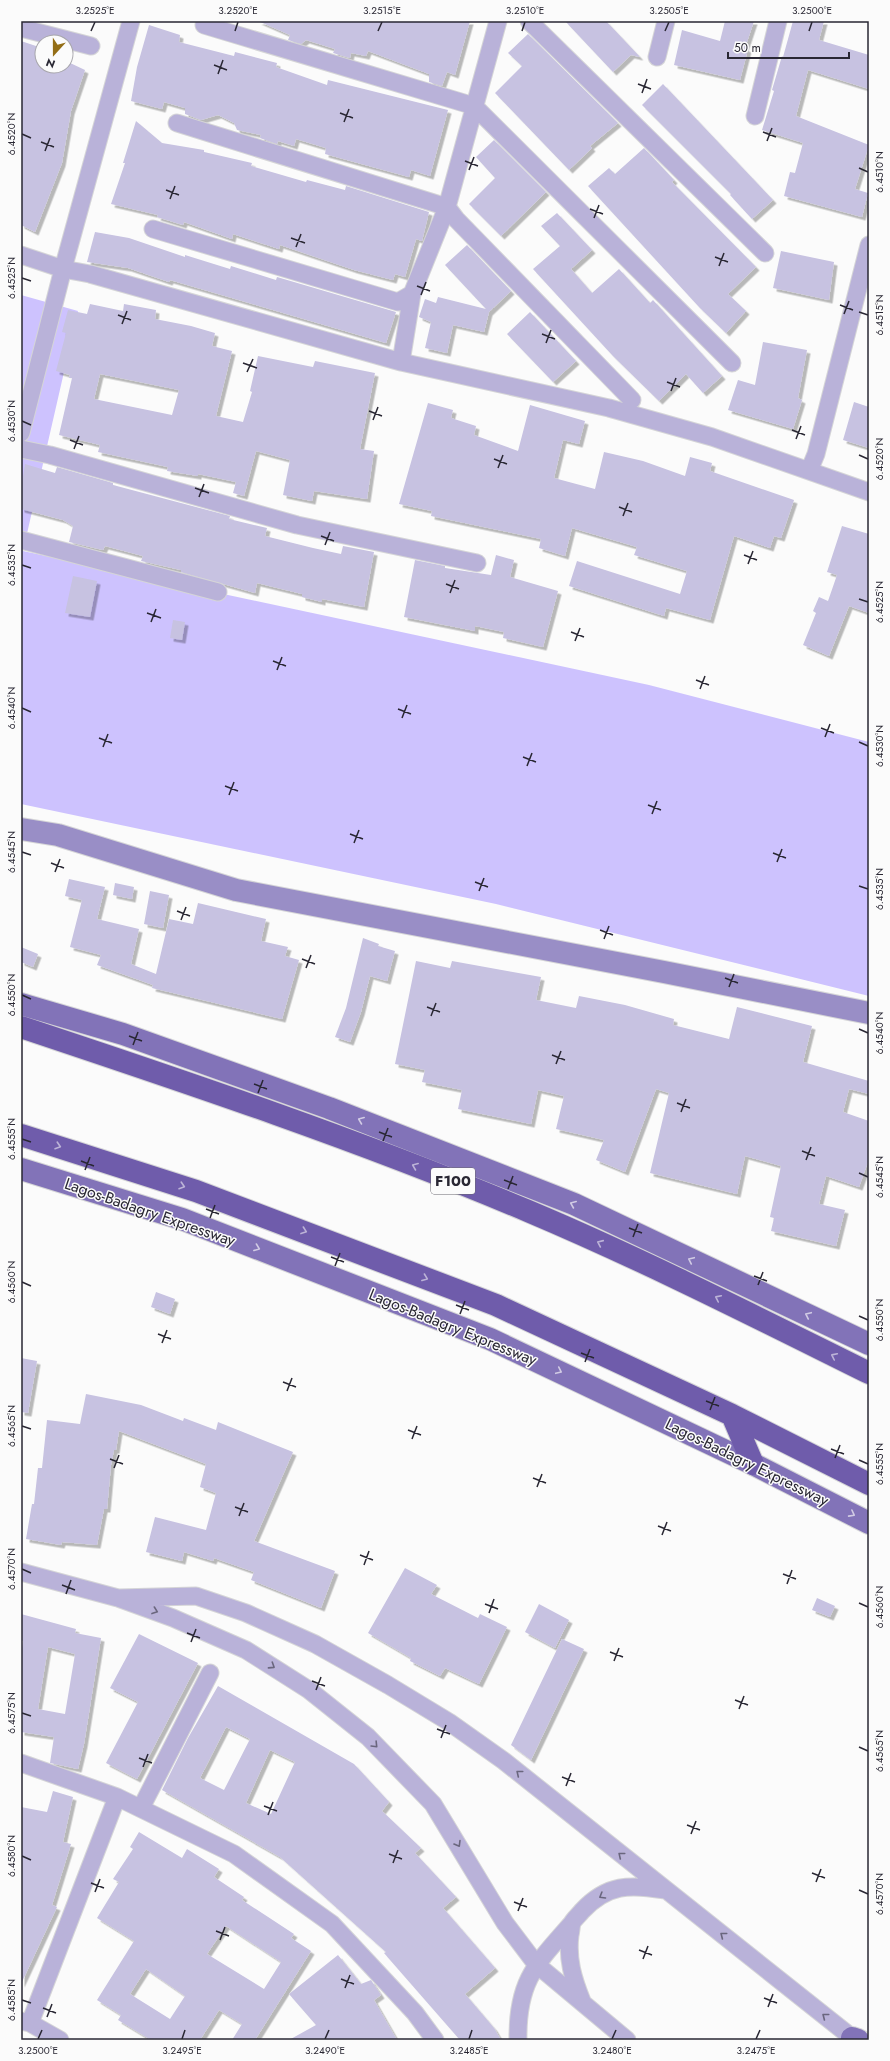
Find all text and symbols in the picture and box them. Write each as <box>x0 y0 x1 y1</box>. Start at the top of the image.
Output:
text: 3.2525°E <box>75 3 115 18</box>
text: 3.2520°E <box>218 3 258 18</box>
text: 3.2515°E <box>363 3 401 18</box>
text: 3.2510°E <box>506 3 544 18</box>
text: 3.2505°E <box>649 3 689 18</box>
text: 3.2500°E <box>792 3 832 18</box>
north arrow <box>34 34 74 74</box>
scale bar <box>728 34 849 60</box>
text: 50 m <box>734 39 761 57</box>
text: N <box>43 54 57 72</box>
text: 6.4520°N <box>4 113 19 155</box>
text: 6.4510°N <box>872 151 887 193</box>
text: 6.4525°N <box>4 257 19 299</box>
text: 6.4515°N <box>872 295 887 335</box>
text: 6.4530°N <box>4 400 19 442</box>
text: 6.4520°N <box>872 438 887 480</box>
text: 6.4535°N <box>4 544 19 586</box>
text: 6.4525°N <box>872 581 887 623</box>
text: 6.4540°N <box>4 687 19 729</box>
text: 6.4530°N <box>872 725 887 767</box>
text: 6.4545°N <box>4 831 19 873</box>
text: 6.4535°N <box>872 868 887 910</box>
text: 6.4550°N <box>4 974 19 1016</box>
text: 6.4540°N <box>872 1012 887 1054</box>
one-way arrow <box>358 1117 365 1125</box>
text: 6.4555°N <box>4 1118 19 1160</box>
one-way arrow <box>55 1141 62 1150</box>
text: 6.4545°N <box>872 1156 887 1198</box>
one-way arrow <box>412 1162 419 1170</box>
road number: F100 <box>431 1168 475 1194</box>
street label: Lagos-Badagry Expressway <box>61 1172 239 1252</box>
one-way arrow <box>178 1182 185 1190</box>
one-way arrow <box>570 1201 578 1209</box>
one-way arrow <box>300 1227 307 1235</box>
one-way arrow <box>596 1240 604 1248</box>
one-way arrow <box>253 1244 260 1252</box>
one-way arrow <box>688 1257 695 1265</box>
text: 6.4560°N <box>4 1261 19 1303</box>
one-way arrow <box>422 1273 429 1281</box>
street label: Lagos-Badagry Expressway <box>366 1283 541 1372</box>
one-way arrow <box>714 1295 722 1303</box>
text: 6.4550°N <box>872 1299 887 1341</box>
one-way arrow <box>805 1312 813 1320</box>
one-way arrow <box>831 1353 838 1361</box>
one-way arrow <box>554 1366 562 1374</box>
text: 6.4565°N <box>4 1405 19 1447</box>
street label: Lagos-Badagry Expressway <box>661 1412 834 1512</box>
text: 6.4555°N <box>872 1443 887 1485</box>
one-way arrow <box>848 1509 855 1517</box>
text: 6.4570°N <box>4 1548 19 1590</box>
text: 6.4560°N <box>872 1586 887 1628</box>
one-way arrow <box>151 1606 158 1615</box>
one-way arrow <box>268 1661 275 1669</box>
text: 6.4575°N <box>4 1692 19 1734</box>
text: 6.4565°N <box>872 1730 887 1772</box>
one-way arrow <box>370 1740 378 1748</box>
one-way arrow <box>517 1771 524 1778</box>
text: 6.4580°N <box>4 1835 19 1877</box>
one-way arrow <box>453 1840 460 1847</box>
one-way arrow <box>618 1852 625 1859</box>
text: 6.4570°N <box>872 1873 887 1915</box>
one-way arrow <box>599 1892 606 1899</box>
one-way arrow <box>720 1933 727 1940</box>
text: 6.4585°N <box>4 1979 19 2021</box>
one-way arrow <box>822 2013 829 2020</box>
text: 3.2500°E <box>18 2043 58 2058</box>
text: 3.2495°E <box>162 2043 202 2058</box>
text: 3.2490°E <box>305 2043 345 2058</box>
text: 3.2485°E <box>449 2043 489 2058</box>
text: 3.2480°E <box>592 2043 632 2058</box>
text: 3.2475°E <box>737 2043 776 2058</box>

